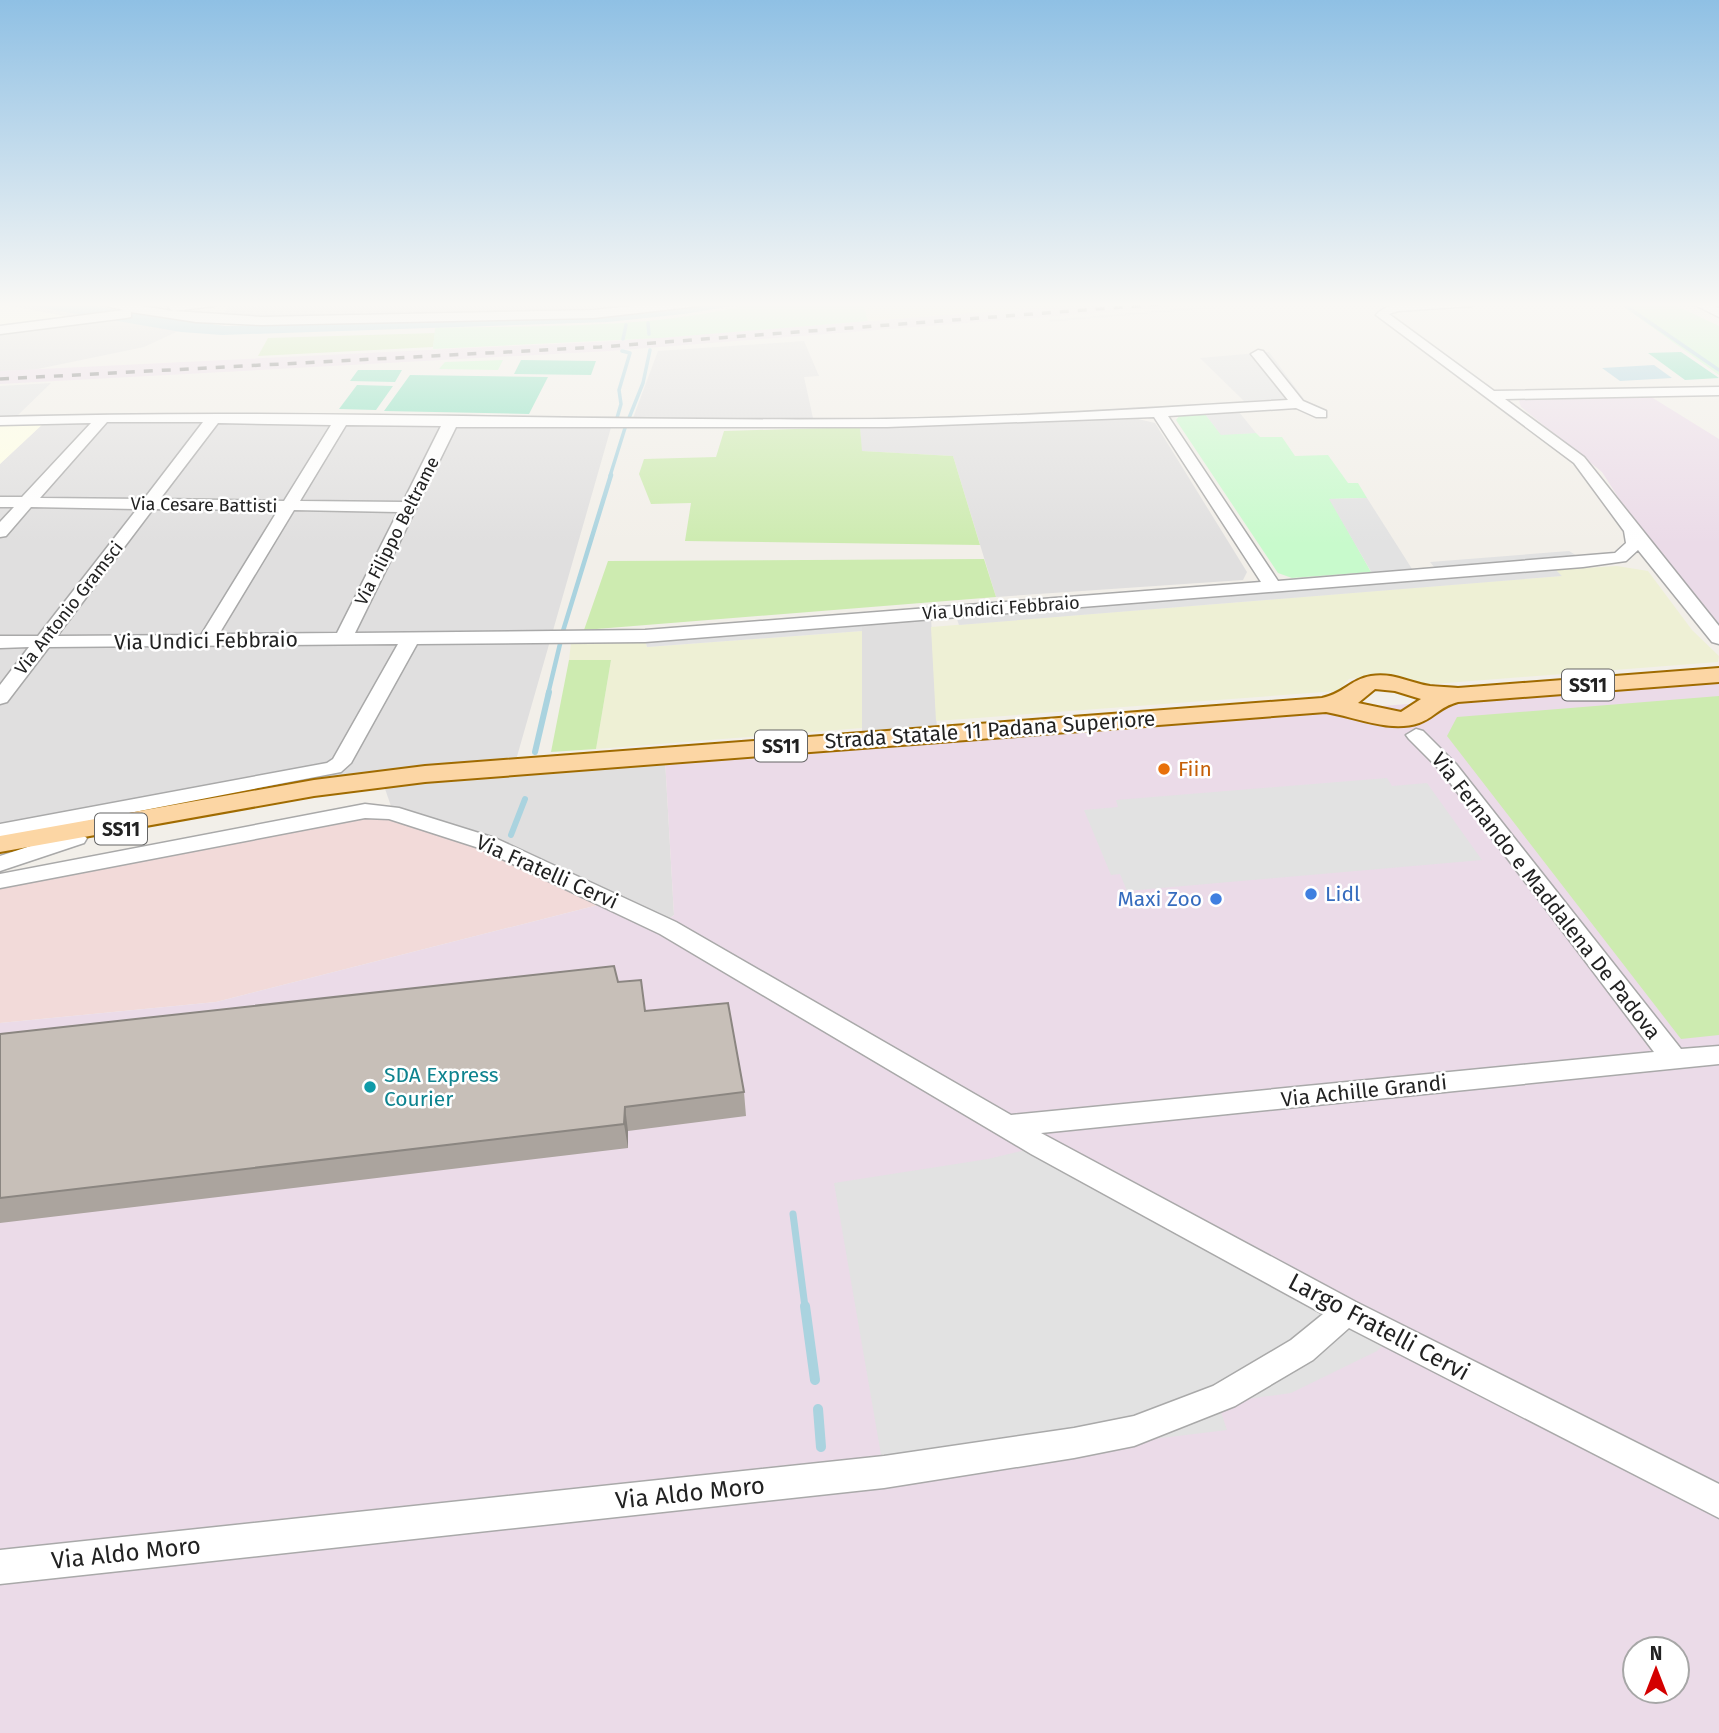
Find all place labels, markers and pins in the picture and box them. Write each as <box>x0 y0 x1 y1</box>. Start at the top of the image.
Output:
place label: Fiin <box>1178 756 1212 782</box>
marker: Fiin <box>1156 761 1172 777</box>
place label: Lidl <box>1325 881 1360 907</box>
place label: Maxi Zoo <box>1118 886 1202 912</box>
marker: Lidl <box>1303 886 1319 902</box>
marker: Maxi Zoo <box>1208 891 1224 907</box>
place label: SDA Express Courier <box>384 1062 499 1112</box>
marker: SDA Express Courier <box>362 1079 378 1095</box>

